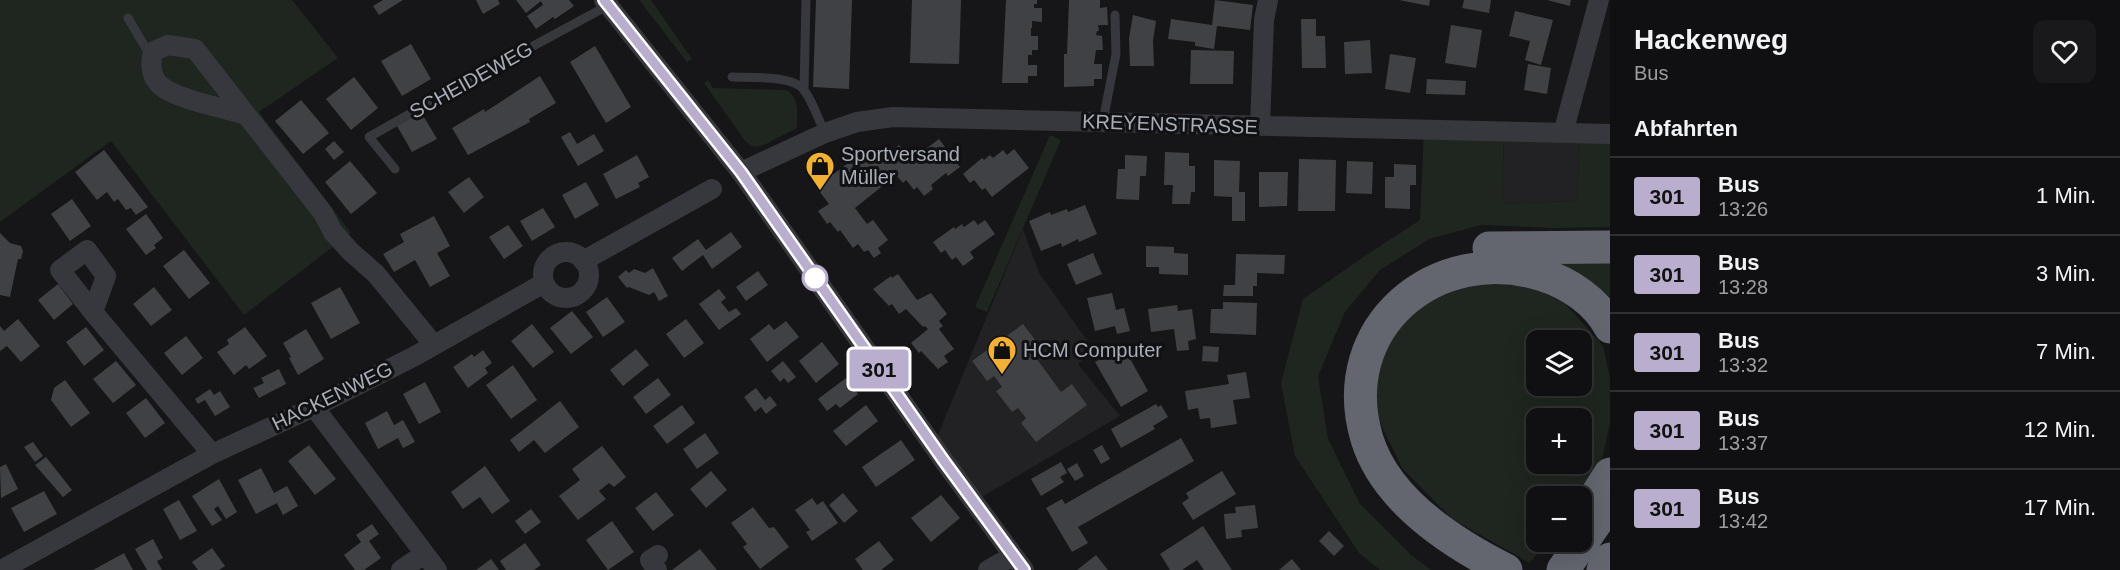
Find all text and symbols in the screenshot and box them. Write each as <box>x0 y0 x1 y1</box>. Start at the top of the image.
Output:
button: heart <box>2033 20 2096 83</box>
text: Hackenweg <box>1634 24 1788 55</box>
street label: SCHEIDEWEG <box>406 37 536 123</box>
text: Bus <box>1634 62 1668 84</box>
street label: KREYENSTRASSE <box>1082 110 1258 138</box>
text: Abfahrten <box>1634 116 1738 141</box>
place label: Sportversand Müller <box>841 143 960 188</box>
shop icon: Sportversand Müller <box>804 150 836 192</box>
text: Bus <box>1718 172 1760 197</box>
text: 1 Min. <box>2036 183 2096 208</box>
text: 301 <box>1649 185 1685 208</box>
text: 13:26 <box>1718 198 1768 220</box>
text: Bus <box>1718 250 1760 275</box>
text: 3 Min. <box>2036 261 2096 286</box>
text: 301 <box>1649 263 1685 286</box>
unlabelled marker <box>802 265 828 291</box>
text: 13:28 <box>1718 276 1768 298</box>
text: Bus <box>1718 328 1760 353</box>
map controls <box>1526 330 1592 552</box>
button: layers <box>1526 330 1592 396</box>
shop icon: HCM Computer <box>986 334 1018 376</box>
place label: HCM Computer <box>1023 339 1162 361</box>
text: 7 Min. <box>2036 339 2096 364</box>
text: 301 <box>1649 341 1685 364</box>
line badge: 301 <box>844 350 914 388</box>
text: 13:32 <box>1718 354 1768 376</box>
street label: HACKENWEG <box>268 357 396 435</box>
text: 301 <box>861 358 897 381</box>
text: Bus <box>1718 406 1760 431</box>
button: + <box>1526 408 1592 474</box>
text: 12 Min. <box>2024 417 2096 442</box>
text: 301 <box>1649 419 1685 442</box>
text: 13:37 <box>1718 432 1768 454</box>
text: Bus <box>1718 484 1760 509</box>
button: − <box>1526 486 1592 552</box>
text: 17 Min. <box>2024 495 2096 520</box>
text: 301 <box>1649 497 1685 520</box>
text: 13:42 <box>1718 510 1768 532</box>

